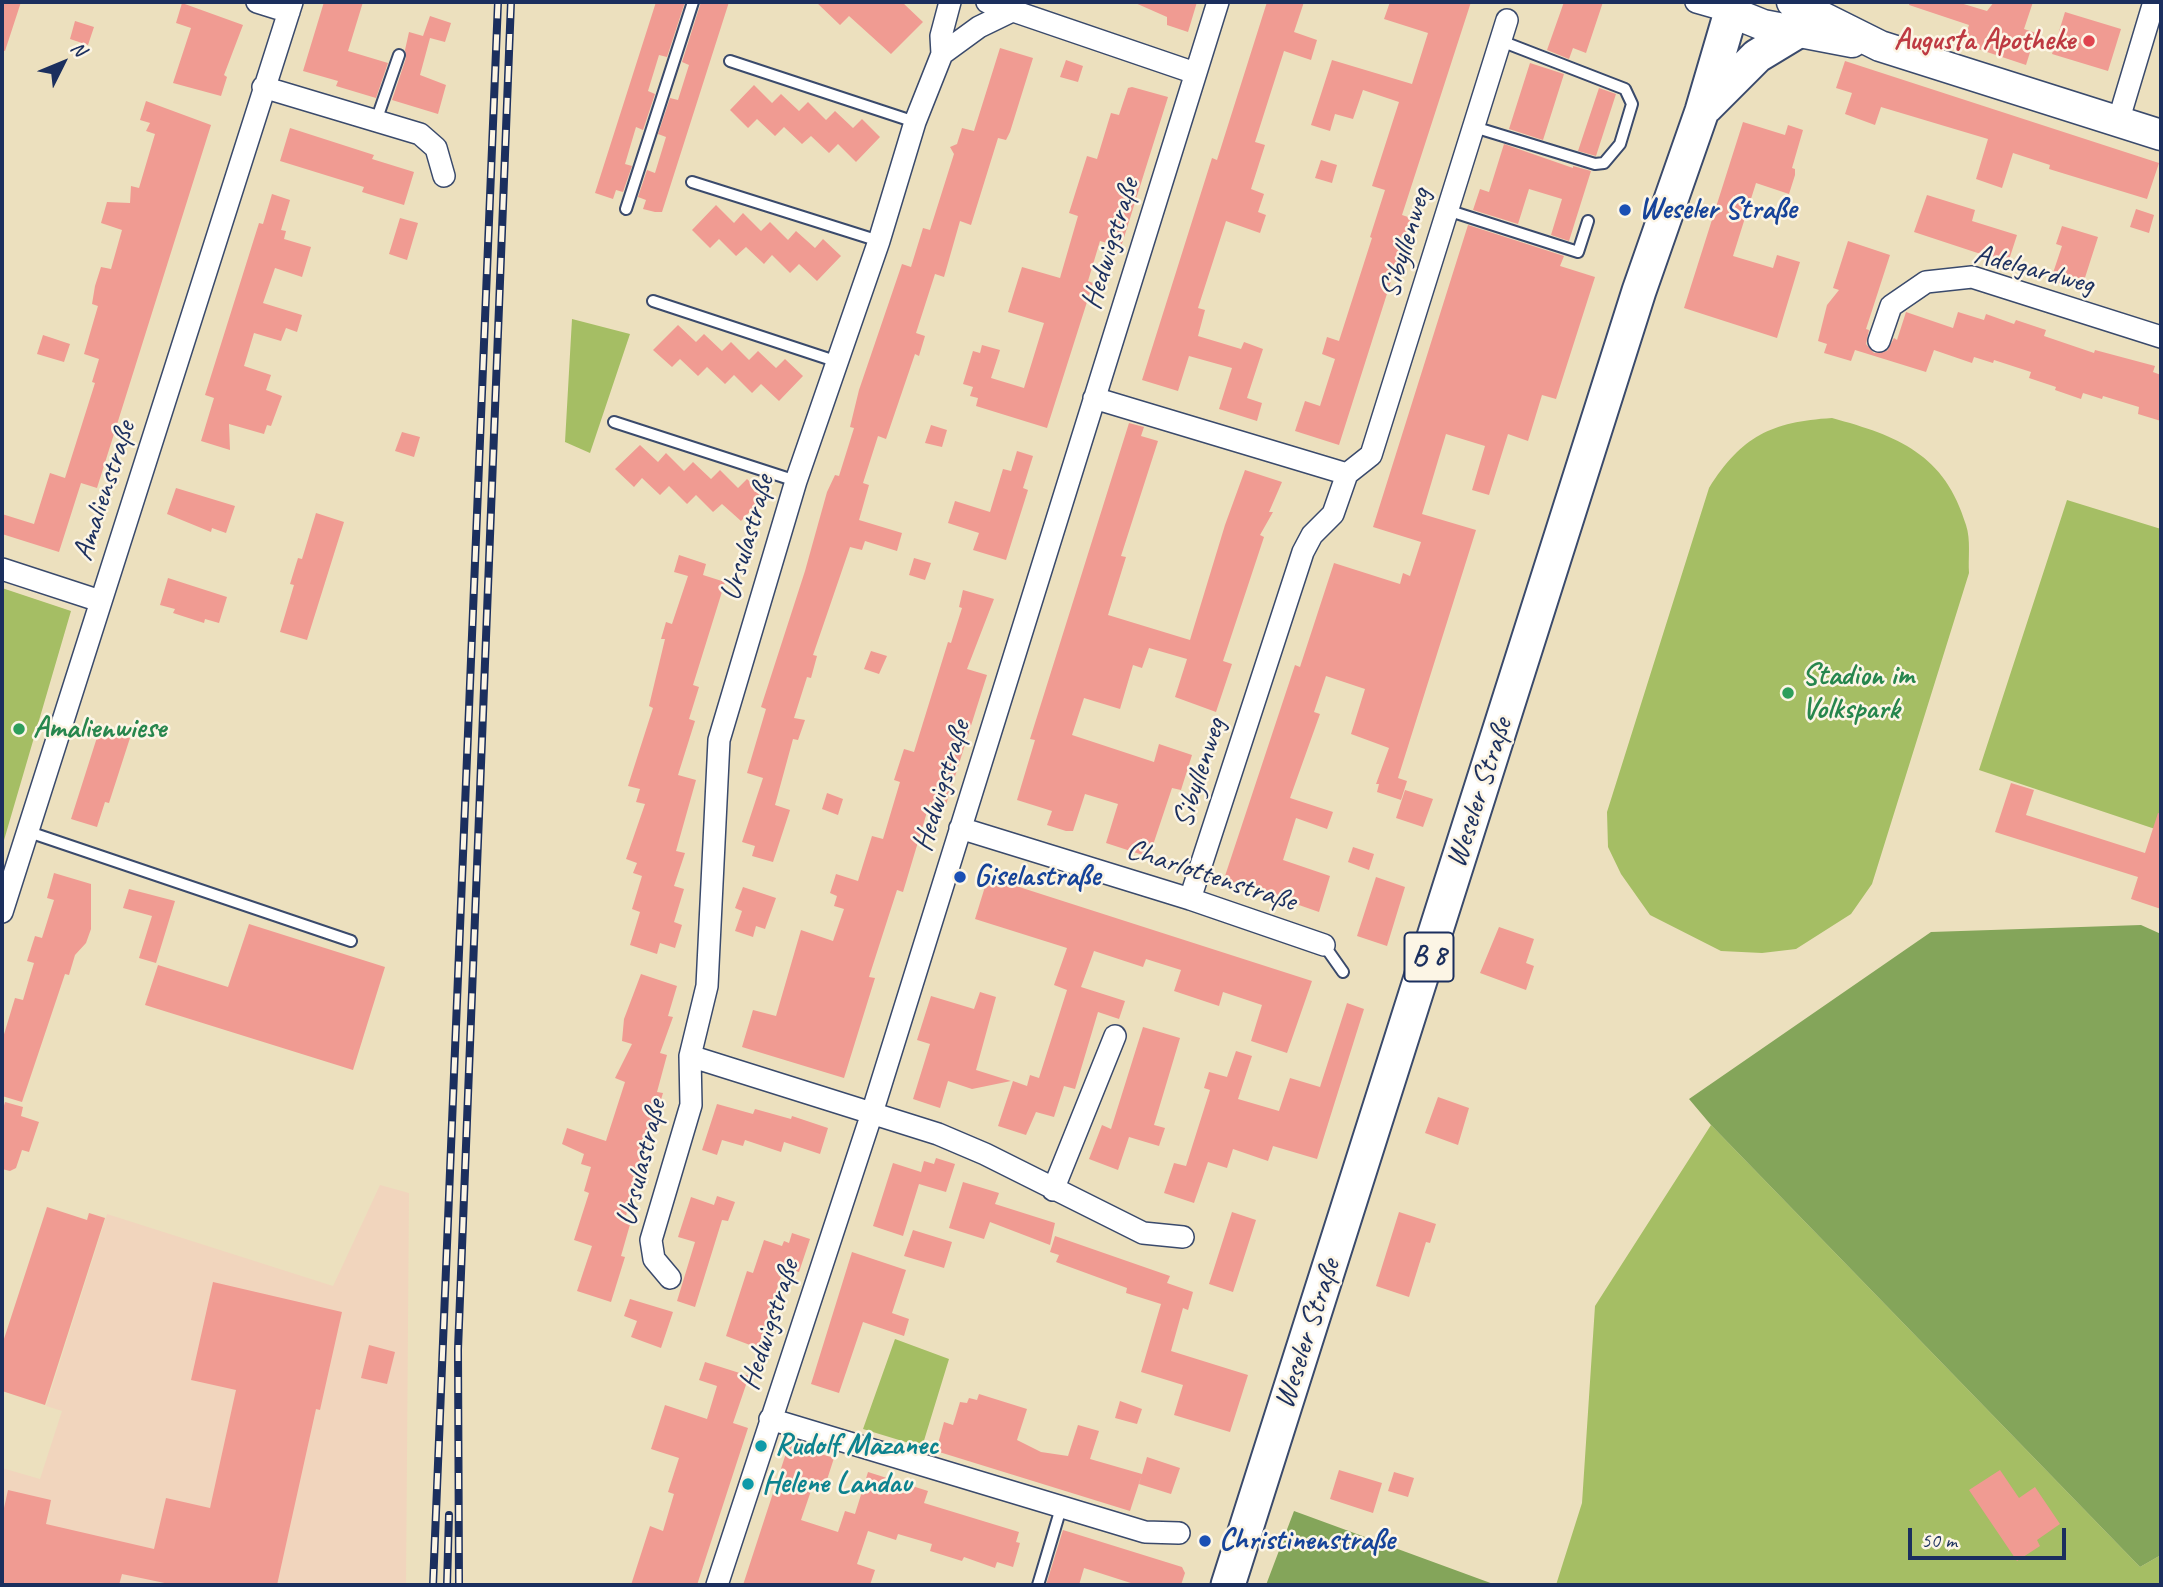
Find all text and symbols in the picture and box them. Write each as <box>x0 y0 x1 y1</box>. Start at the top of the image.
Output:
place label: Augusta Apotheke <box>1894 23 2075 59</box>
north arrow <box>28 28 98 98</box>
marker: Augusta Apotheke <box>2081 33 2097 49</box>
text: N <box>66 36 91 61</box>
street label: Hedwigstraße <box>1074 174 1148 314</box>
street label: Sibyllenweg <box>1372 184 1440 302</box>
place label: Weseler Straße <box>1639 192 1796 228</box>
marker: Weseler Straße <box>1617 202 1633 218</box>
street label: Adelgardweg <box>1970 237 2098 303</box>
street label: Amalienstraße <box>66 417 144 565</box>
street label: Ursulastraße <box>713 471 783 605</box>
place label: Stadion im Volkspark <box>1802 658 1914 728</box>
marker: Stadion im Volkspark <box>1780 685 1796 701</box>
place label: Amalienwiese <box>33 711 166 747</box>
street label: Sibyllenweg <box>1165 714 1235 832</box>
street label: Weseler Straße <box>1439 714 1521 872</box>
street label: Hedwigstraße <box>905 716 979 856</box>
marker: Amalienwiese <box>11 721 27 737</box>
street label: Charlottenstraße <box>1121 832 1301 920</box>
place label: Giselastraße <box>974 859 1100 895</box>
marker: Giselastraße <box>952 869 968 885</box>
road number: B 8 <box>1404 932 1454 982</box>
street label: Ursulastraße <box>609 1096 675 1230</box>
street label: Hedwigstraße <box>732 1255 808 1395</box>
street label: Weseler Straße <box>1267 1255 1349 1413</box>
place label: Rudolf Mazanec <box>775 1428 938 1464</box>
marker: Rudolf Mazanec <box>753 1438 769 1454</box>
place label: Helene Landau <box>762 1466 911 1502</box>
marker: Helene Landau <box>740 1476 756 1492</box>
scale bar <box>1911 1514 2068 1558</box>
place label: Christinenstraße <box>1219 1523 1395 1559</box>
text: 50 m <box>1921 1527 1957 1553</box>
marker: Christinenstraße <box>1197 1533 1213 1549</box>

